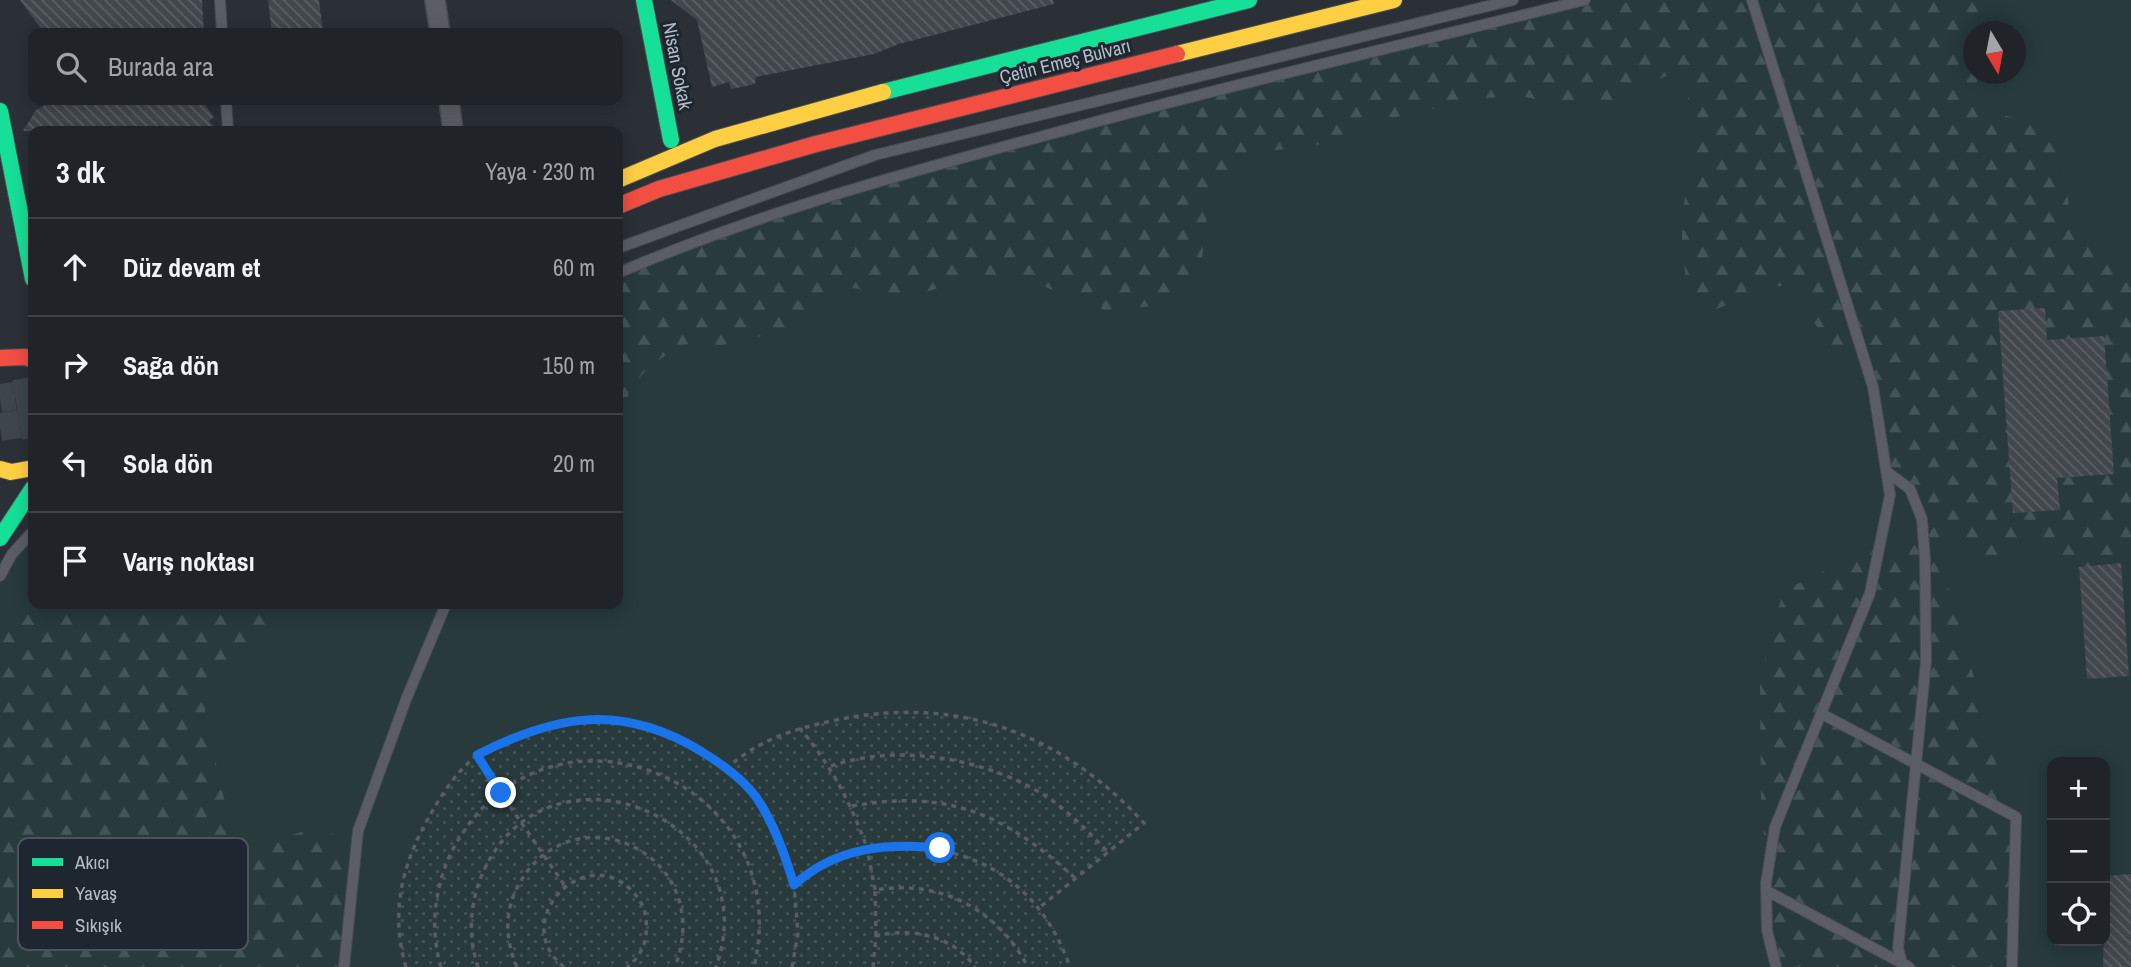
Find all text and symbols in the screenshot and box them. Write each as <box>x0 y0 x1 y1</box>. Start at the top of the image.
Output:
street label: Nisan Sokak <box>657 20 699 112</box>
north arrow <box>1963 21 2026 84</box>
search box <box>28 28 623 105</box>
street label: Çetin Emeç Bulvarı <box>997 32 1133 90</box>
icon: search <box>52 48 90 86</box>
text: Burada ara <box>108 49 213 84</box>
text: 3 dk <box>56 152 105 192</box>
text: Yaya · 230 m <box>485 156 595 187</box>
icon: ahead <box>56 248 94 286</box>
text: Düz devam et <box>123 250 260 285</box>
text: 60 m <box>553 252 595 283</box>
icon: right <box>56 346 94 384</box>
text: Sağa dön <box>123 348 219 383</box>
text: 150 m <box>543 350 595 381</box>
icon: left <box>56 444 94 482</box>
text: Sola dön <box>123 446 213 481</box>
text: 20 m <box>553 448 595 479</box>
icon: arrive <box>56 542 94 580</box>
text: Varış noktası <box>123 544 255 579</box>
map controls <box>2047 757 2110 946</box>
button: + <box>2047 757 2110 820</box>
route end <box>485 777 516 808</box>
button: − <box>2047 820 2110 883</box>
route start <box>924 832 955 863</box>
legend <box>18 838 248 950</box>
text: Akıcı <box>74 849 110 875</box>
text: Yavaş <box>75 880 117 906</box>
button: locate <box>2047 883 2110 946</box>
text: Sıkışık <box>75 912 122 938</box>

